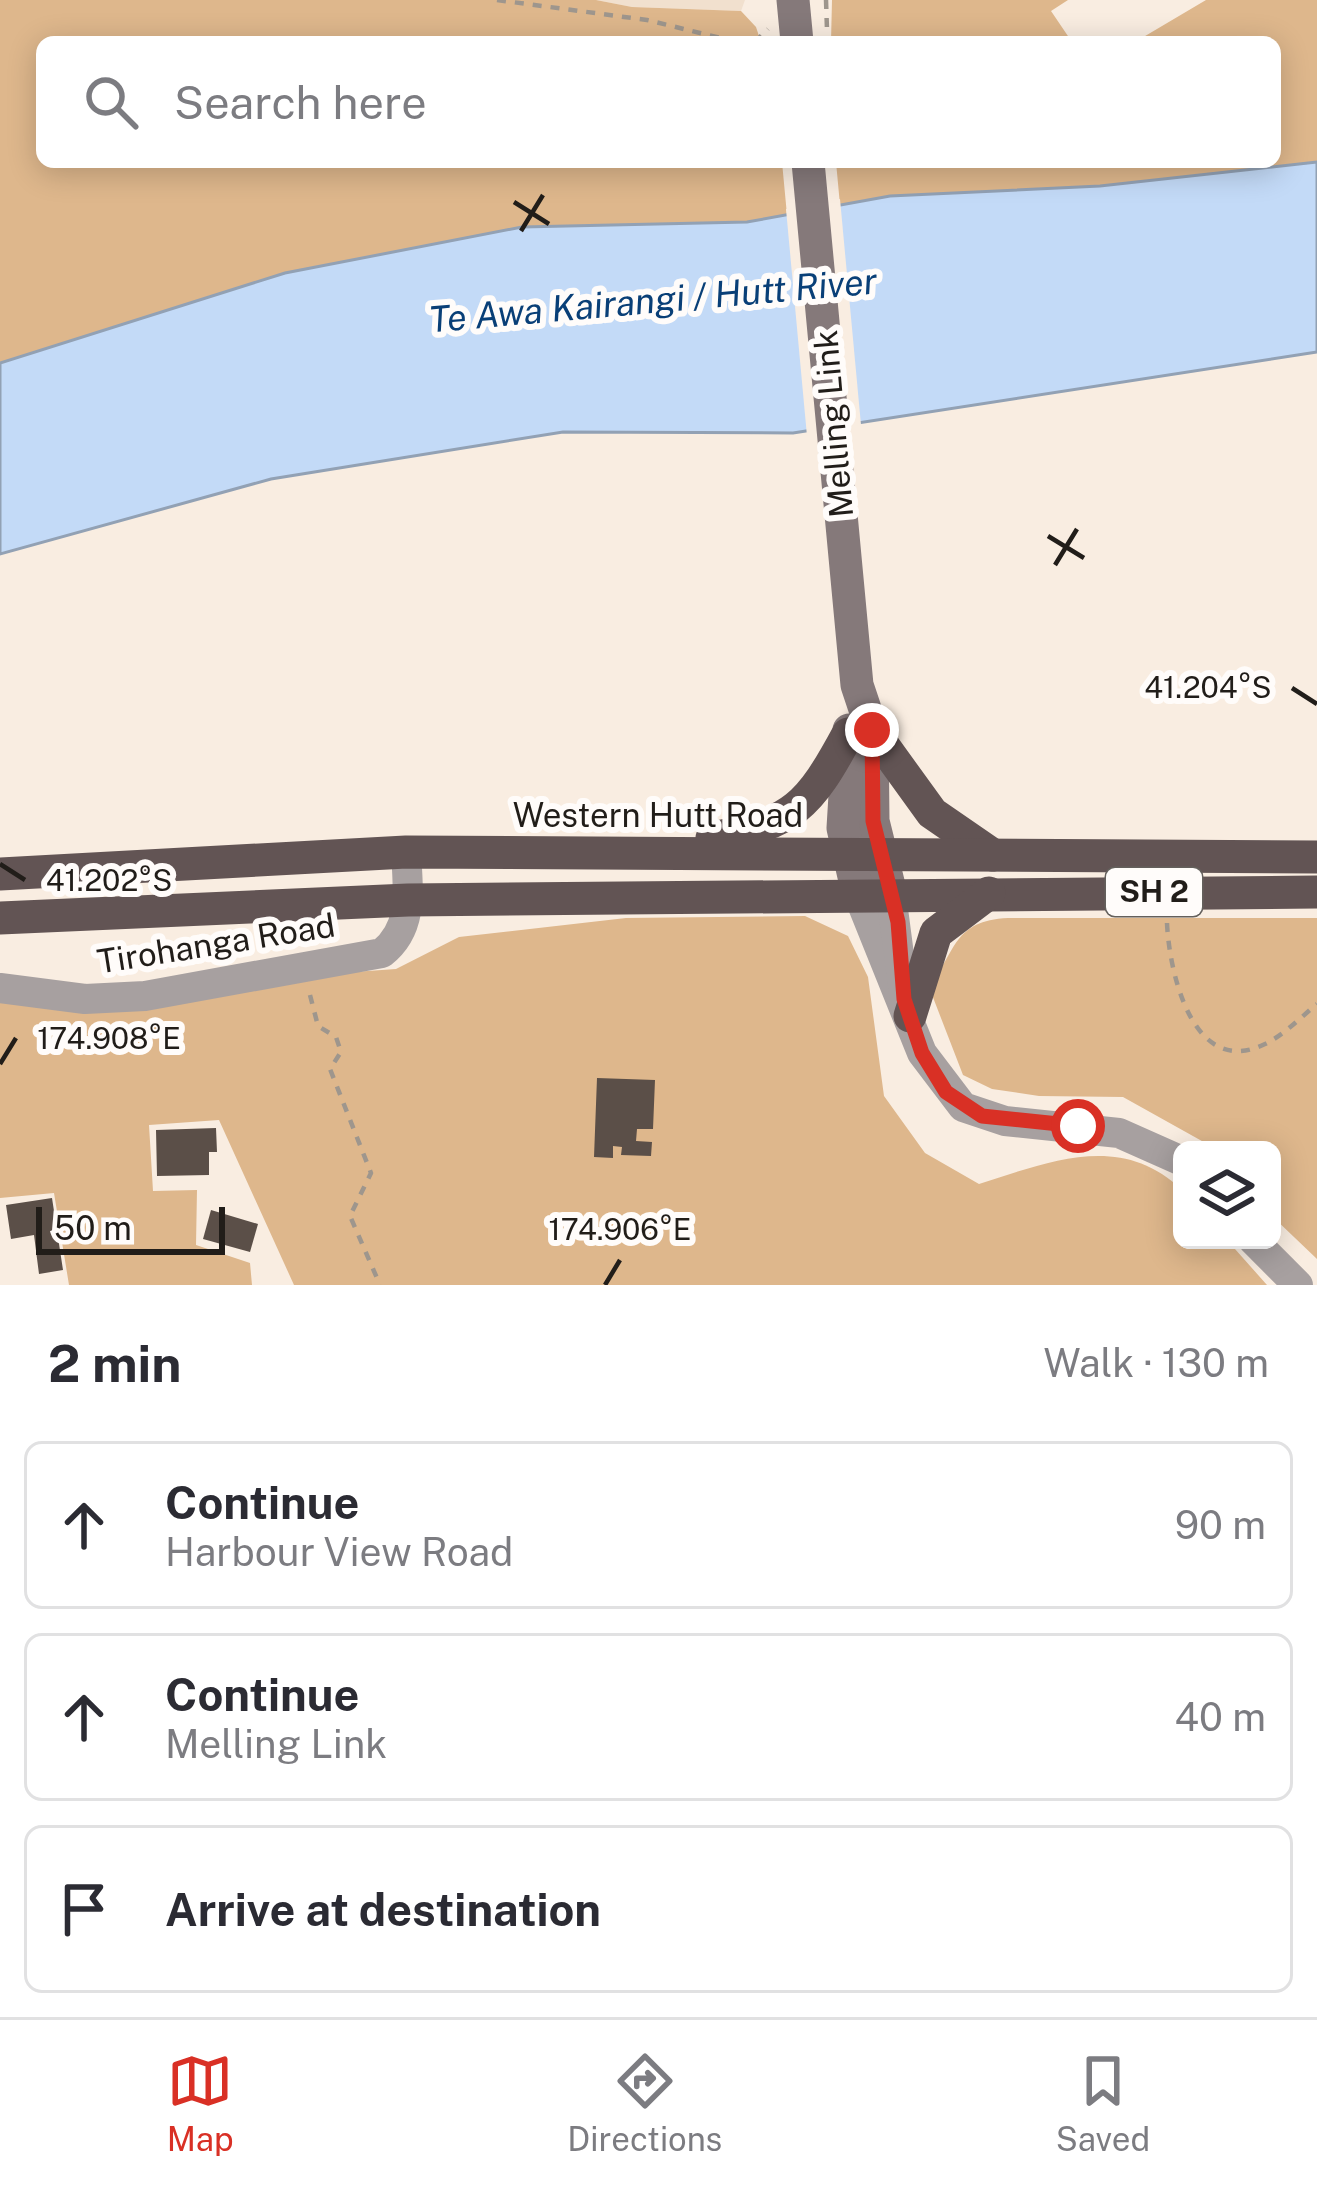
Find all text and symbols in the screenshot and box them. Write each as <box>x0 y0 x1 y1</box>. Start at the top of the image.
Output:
search box <box>36 36 1281 168</box>
icon: search <box>78 69 144 135</box>
text: Search here <box>174 76 427 129</box>
water label: Te Awa Kairangi / Hutt River <box>427 259 879 341</box>
street label: Melling Link <box>806 329 860 519</box>
text: 41.204°S <box>1144 669 1272 705</box>
route end <box>845 703 899 757</box>
street label: Western Hutt Road <box>513 796 803 834</box>
text: 41.202°S <box>46 862 172 898</box>
road number: SH 2 <box>1106 868 1202 916</box>
street label: Tirohanga Road <box>95 905 337 981</box>
text: 174.908°E <box>37 1020 181 1056</box>
route start <box>1051 1099 1105 1153</box>
map controls <box>1173 1141 1281 1249</box>
button: layers <box>1173 1141 1281 1249</box>
scale bar <box>36 1201 225 1254</box>
text: 50 m <box>54 1209 132 1247</box>
text: 174.906°E <box>549 1211 691 1247</box>
text: 2 min <box>48 1334 182 1393</box>
text: Walk · 130 m <box>1044 1340 1269 1386</box>
text: Continue <box>165 1476 359 1529</box>
icon: ahead <box>51 1492 117 1558</box>
text: 90 m <box>1175 1502 1266 1548</box>
text: Harbour View Road <box>165 1529 513 1575</box>
text: Continue <box>165 1668 359 1721</box>
icon: ahead <box>51 1684 117 1750</box>
text: 40 m <box>1174 1694 1266 1740</box>
text: Melling Link <box>165 1721 387 1767</box>
icon: arrive <box>51 1876 117 1942</box>
text: Arrive at destination <box>165 1883 601 1936</box>
tab: Map <box>167 2048 234 2158</box>
tab: Directions <box>567 2048 722 2158</box>
tab: Saved <box>1056 2048 1150 2158</box>

